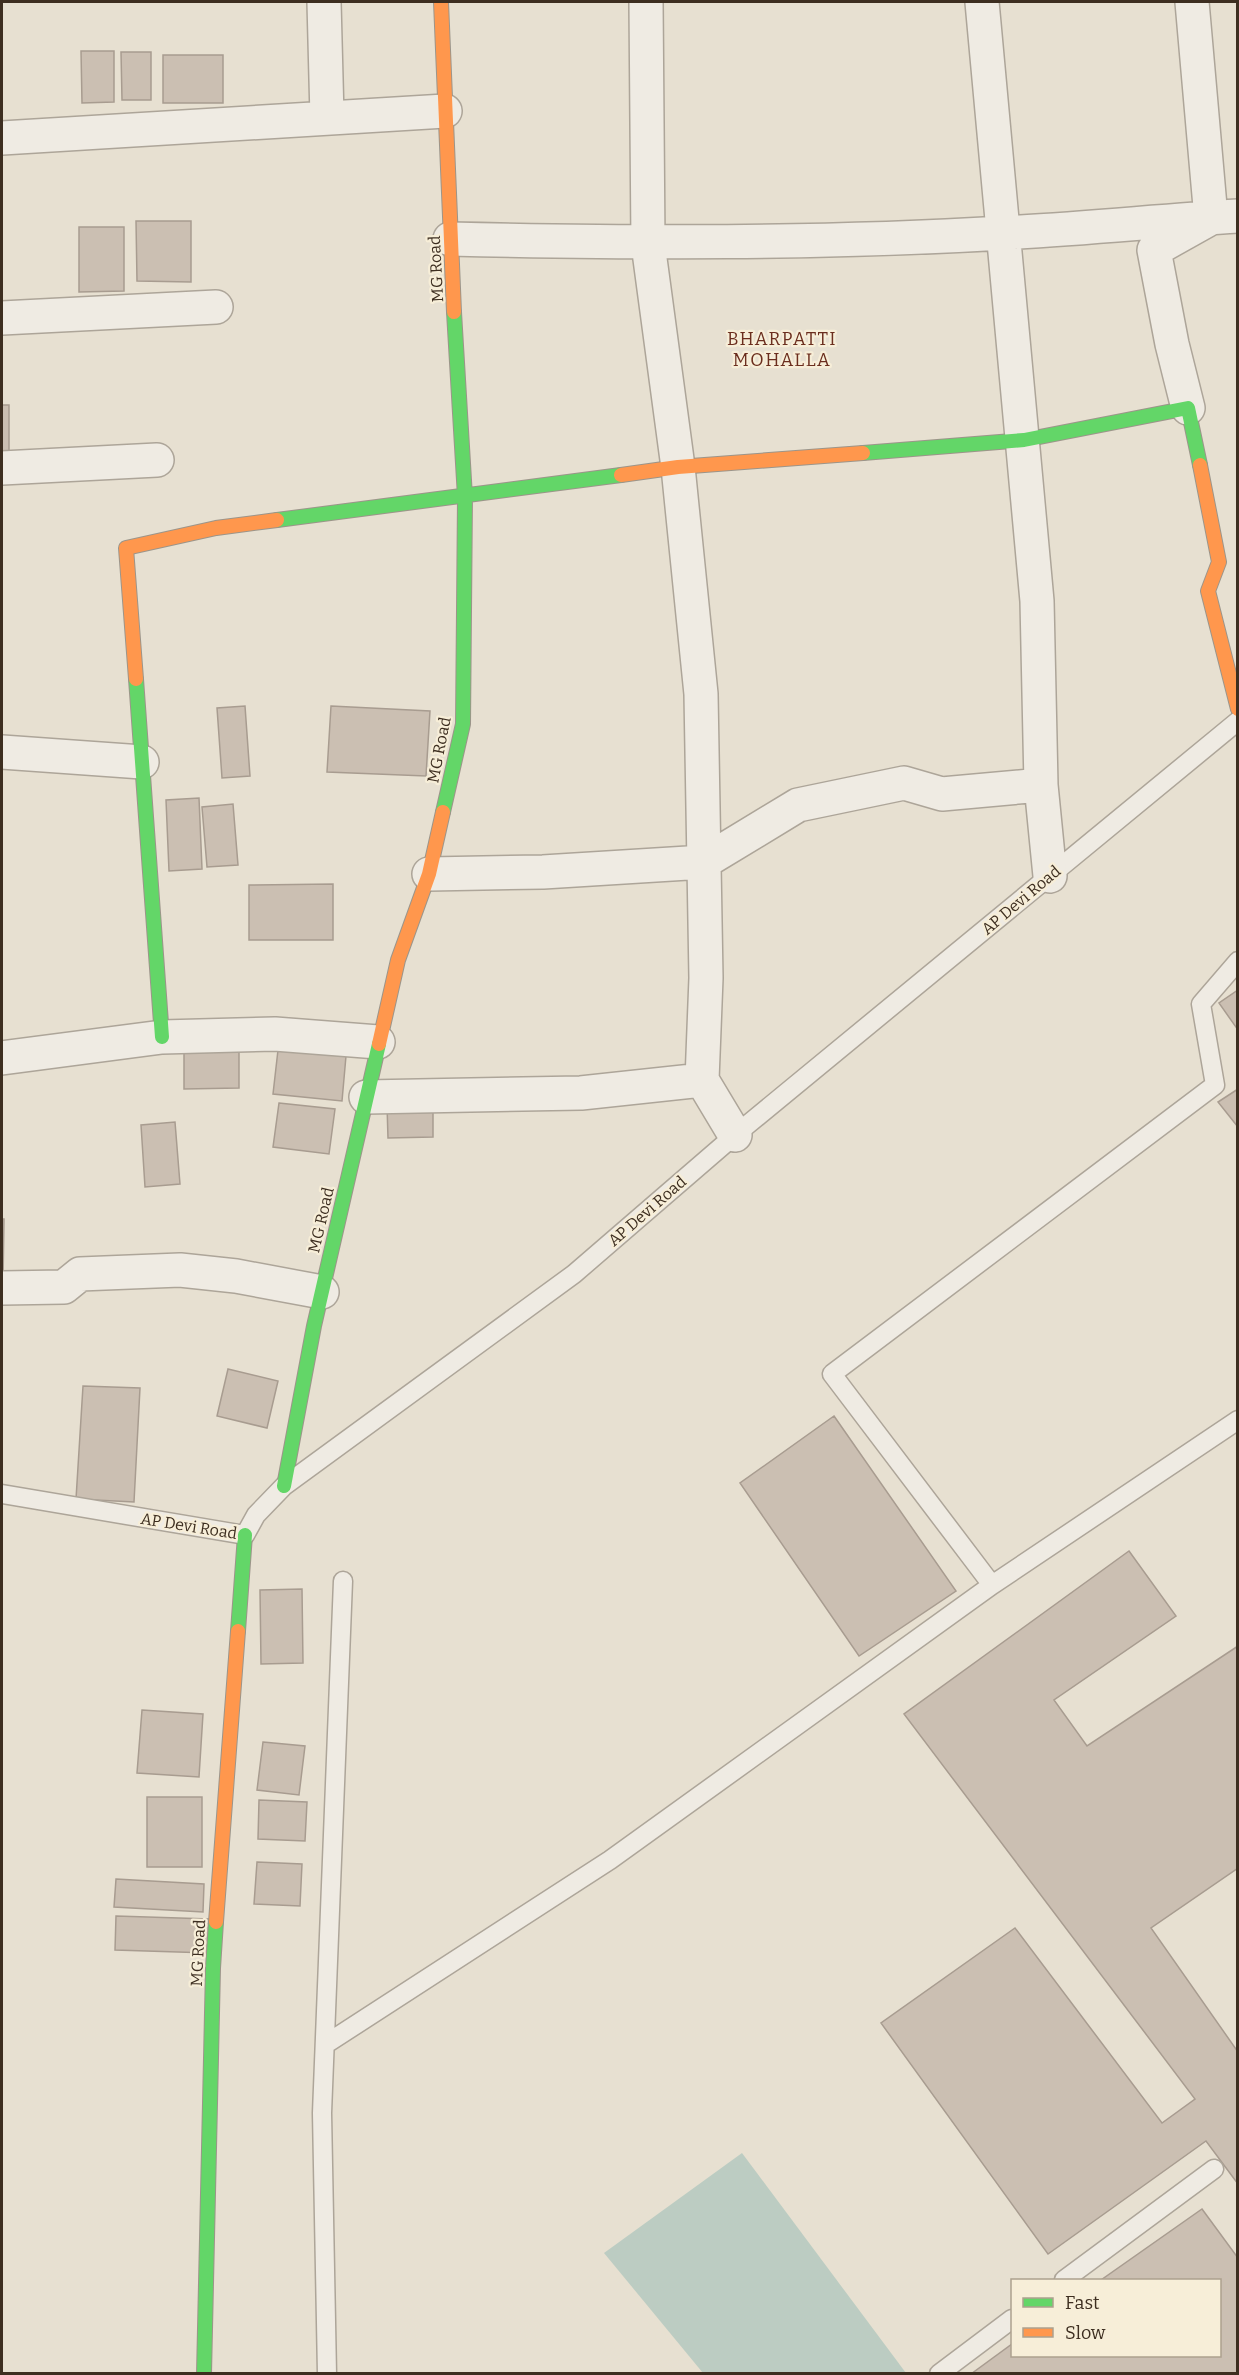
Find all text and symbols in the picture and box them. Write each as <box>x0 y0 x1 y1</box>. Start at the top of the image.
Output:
street label: MG Road <box>425 235 447 303</box>
district label: BHARPATTI MOHALLA <box>727 328 837 371</box>
street label: MG Road <box>423 715 455 785</box>
street label: AP Devi Road <box>978 861 1065 939</box>
street label: AP Devi Road <box>604 1172 690 1250</box>
street label: MG Road <box>304 1185 338 1255</box>
street label: AP Devi Road <box>139 1509 239 1543</box>
street label: MG Road <box>187 1919 209 1987</box>
legend <box>1011 2279 1221 2357</box>
text: Fast <box>1065 2292 1100 2314</box>
text: Slow <box>1065 2322 1106 2344</box>

